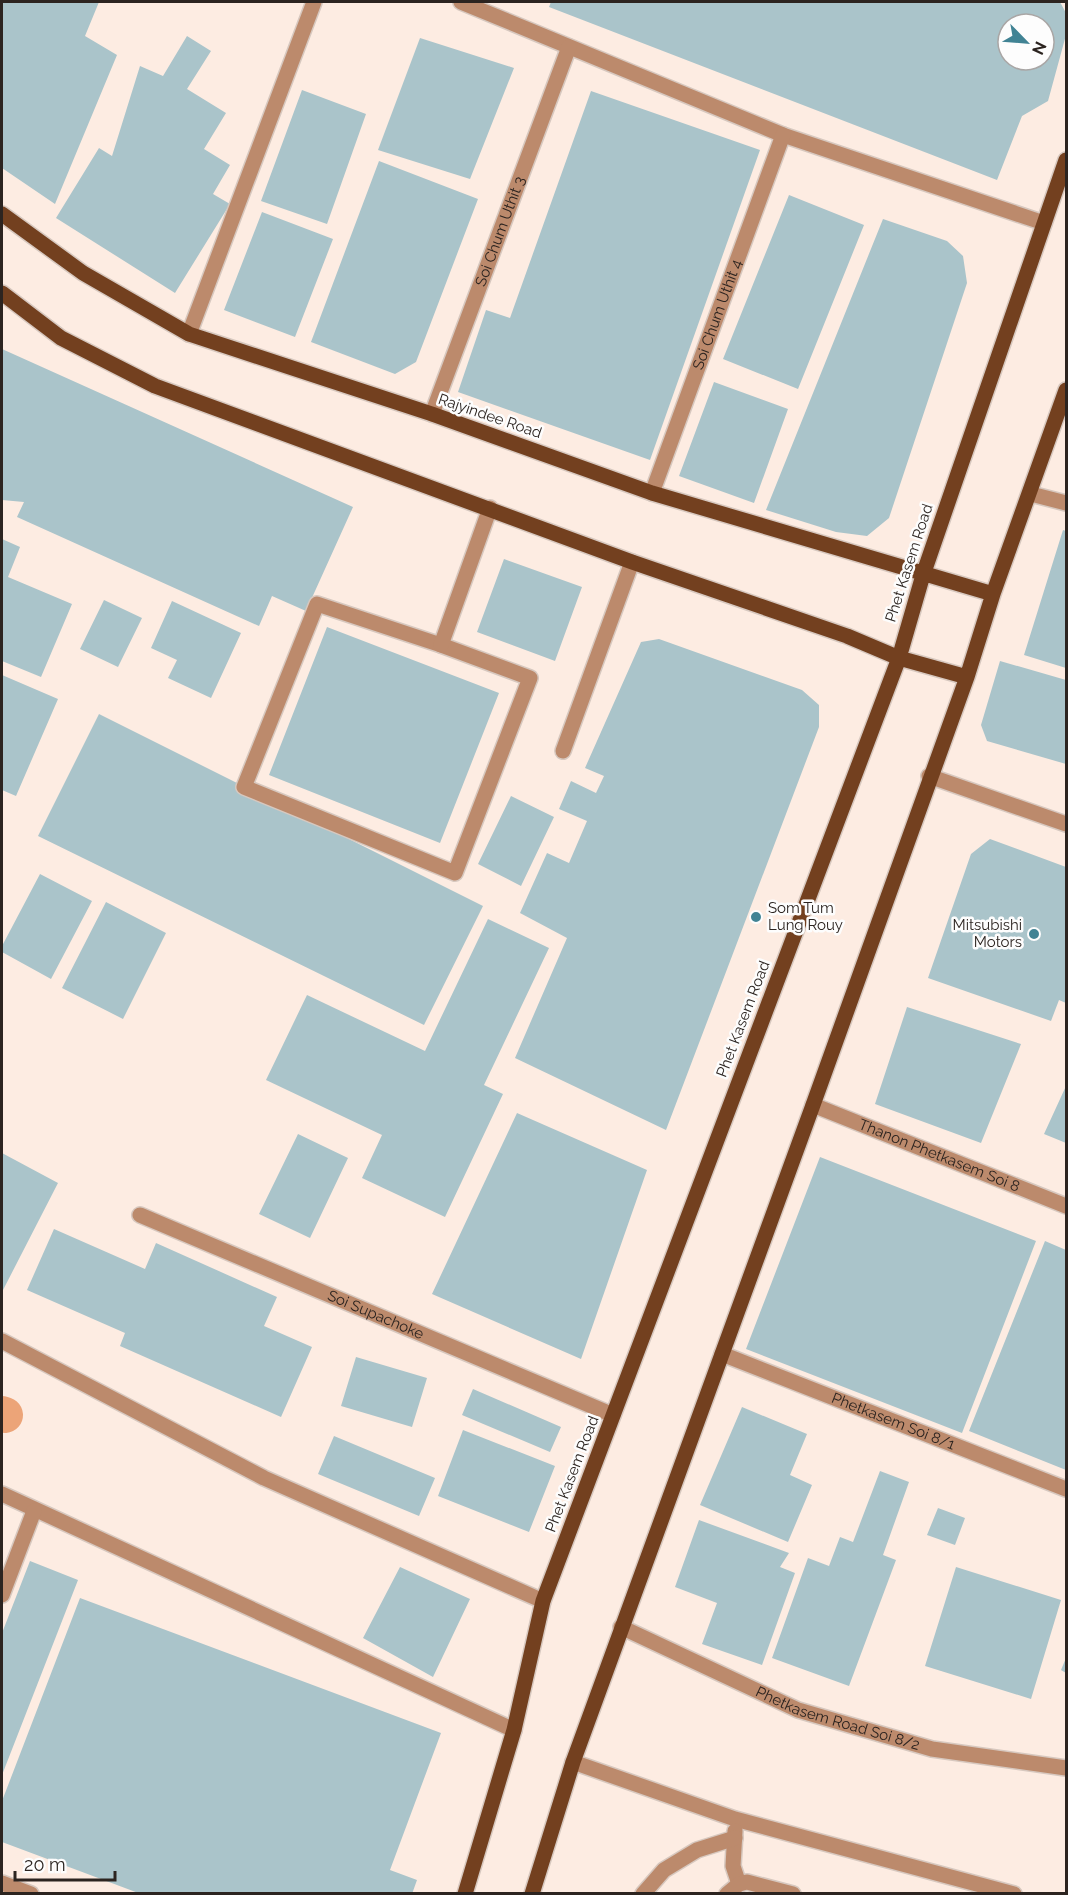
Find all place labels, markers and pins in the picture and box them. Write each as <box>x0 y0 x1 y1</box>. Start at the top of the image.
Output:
place label: Som Tum Lung Rouy <box>768 899 843 934</box>
marker: Som Tum Lung Rouy <box>749 910 763 924</box>
place label: Mitsubishi Motors <box>953 916 1022 951</box>
marker: Mitsubishi Motors <box>1027 927 1041 941</box>

